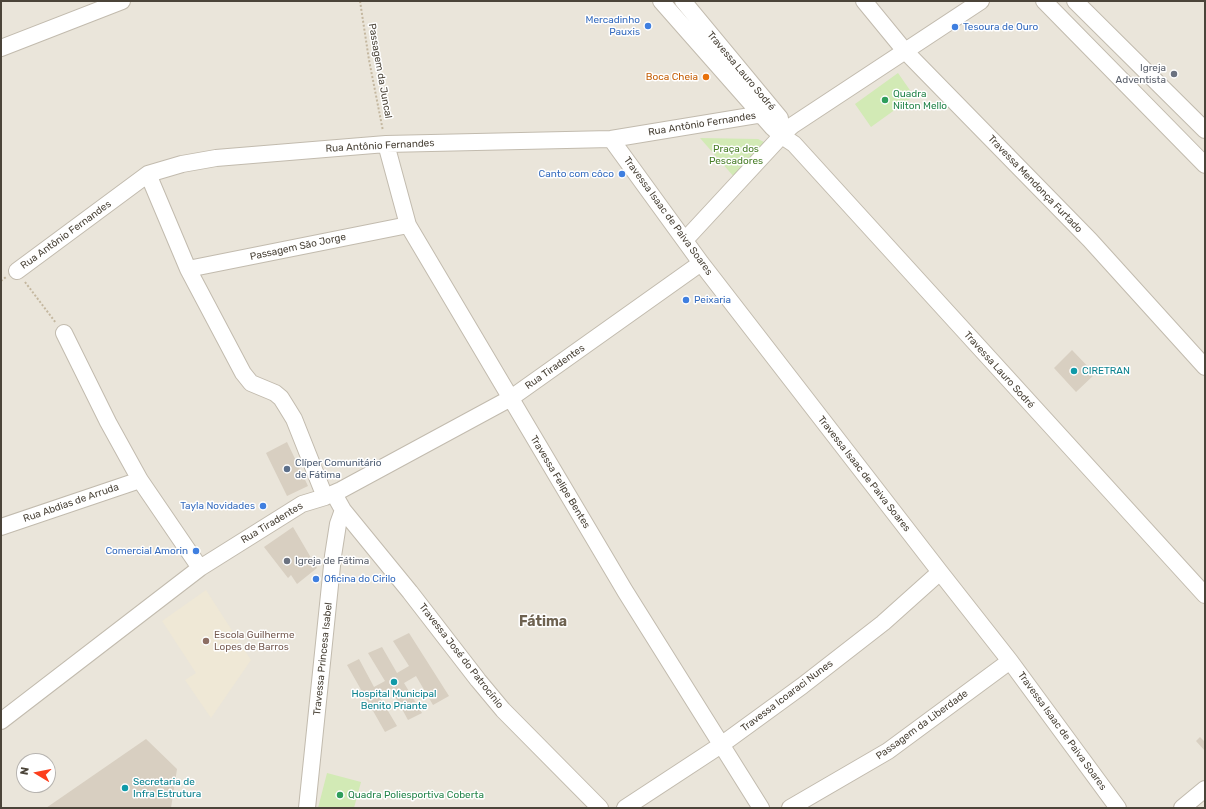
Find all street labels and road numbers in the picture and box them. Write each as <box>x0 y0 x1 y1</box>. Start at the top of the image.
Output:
street label: Passagem da Juncal <box>366 23 394 119</box>
street label: Travessa Lauro Sodré <box>704 29 778 113</box>
street label: Rua Antônio Fernandes <box>647 110 757 138</box>
street label: Travessa Mendonça Furtado <box>985 133 1085 235</box>
street label: Rua Antônio Fernandes <box>325 137 435 155</box>
street label: Travessa Isaac de Paiva Soares <box>621 154 715 278</box>
street label: Rua Antônio Fernandes <box>18 198 114 272</box>
street label: Passagem São Jorge <box>249 231 347 263</box>
street label: Travessa Lauro Sodré <box>961 329 1037 411</box>
street label: Rua Tiradentes <box>523 342 587 392</box>
street label: Travessa Isaac de Paiva Soares <box>815 414 913 534</box>
street label: Travessa Felipe Bentes <box>527 433 593 531</box>
street label: Rua Abdias de Arruda <box>22 481 120 525</box>
street label: Rua Tiradentes <box>239 500 305 546</box>
street label: Travessa José do Patrocínio <box>416 601 506 711</box>
street label: Travessa Princesa Isabel <box>311 602 335 716</box>
street label: Travessa Icoaraci Nunes <box>739 657 835 735</box>
street label: Travessa Isaac de Paiva Soares <box>1015 669 1109 793</box>
street label: Passagem da Liberdade <box>874 688 970 762</box>

